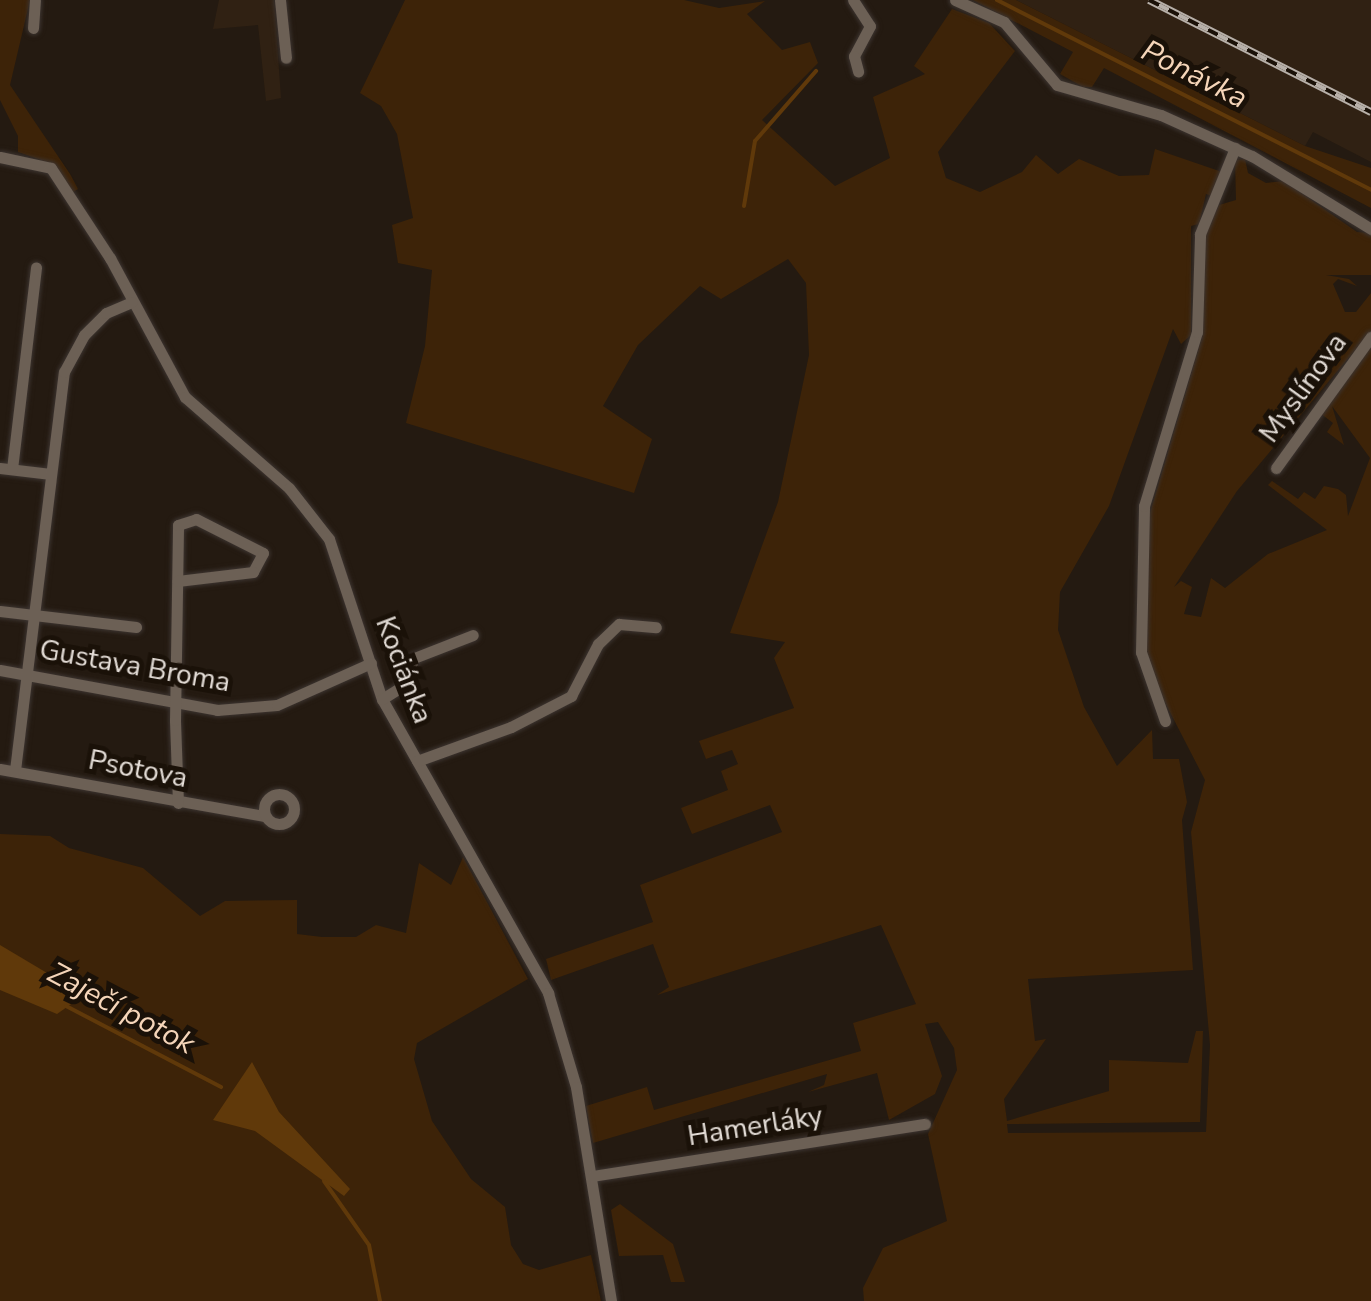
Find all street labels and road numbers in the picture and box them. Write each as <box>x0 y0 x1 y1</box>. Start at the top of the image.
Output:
street label: Myslínova <box>1252 327 1354 449</box>
street label: Kociánka <box>368 612 440 728</box>
street label: Gustava Broma <box>37 633 233 699</box>
street label: Psotova <box>86 743 190 795</box>
street label: Hamerláky <box>685 1099 825 1153</box>

